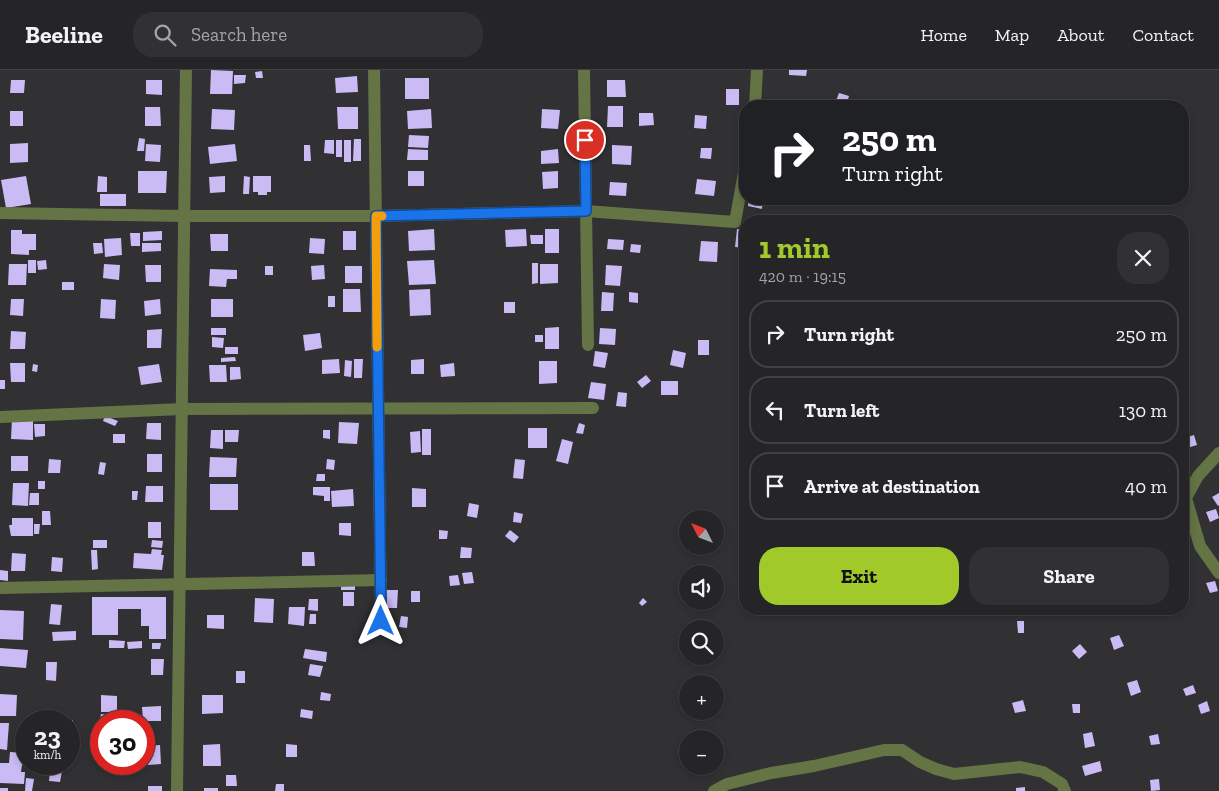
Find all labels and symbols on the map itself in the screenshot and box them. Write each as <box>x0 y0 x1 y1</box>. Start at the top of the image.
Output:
pin <box>564 119 606 161</box>
north arrow <box>679 510 724 555</box>
position arrow <box>354 594 406 646</box>
speed limit sign: 30 <box>90 710 155 775</box>

